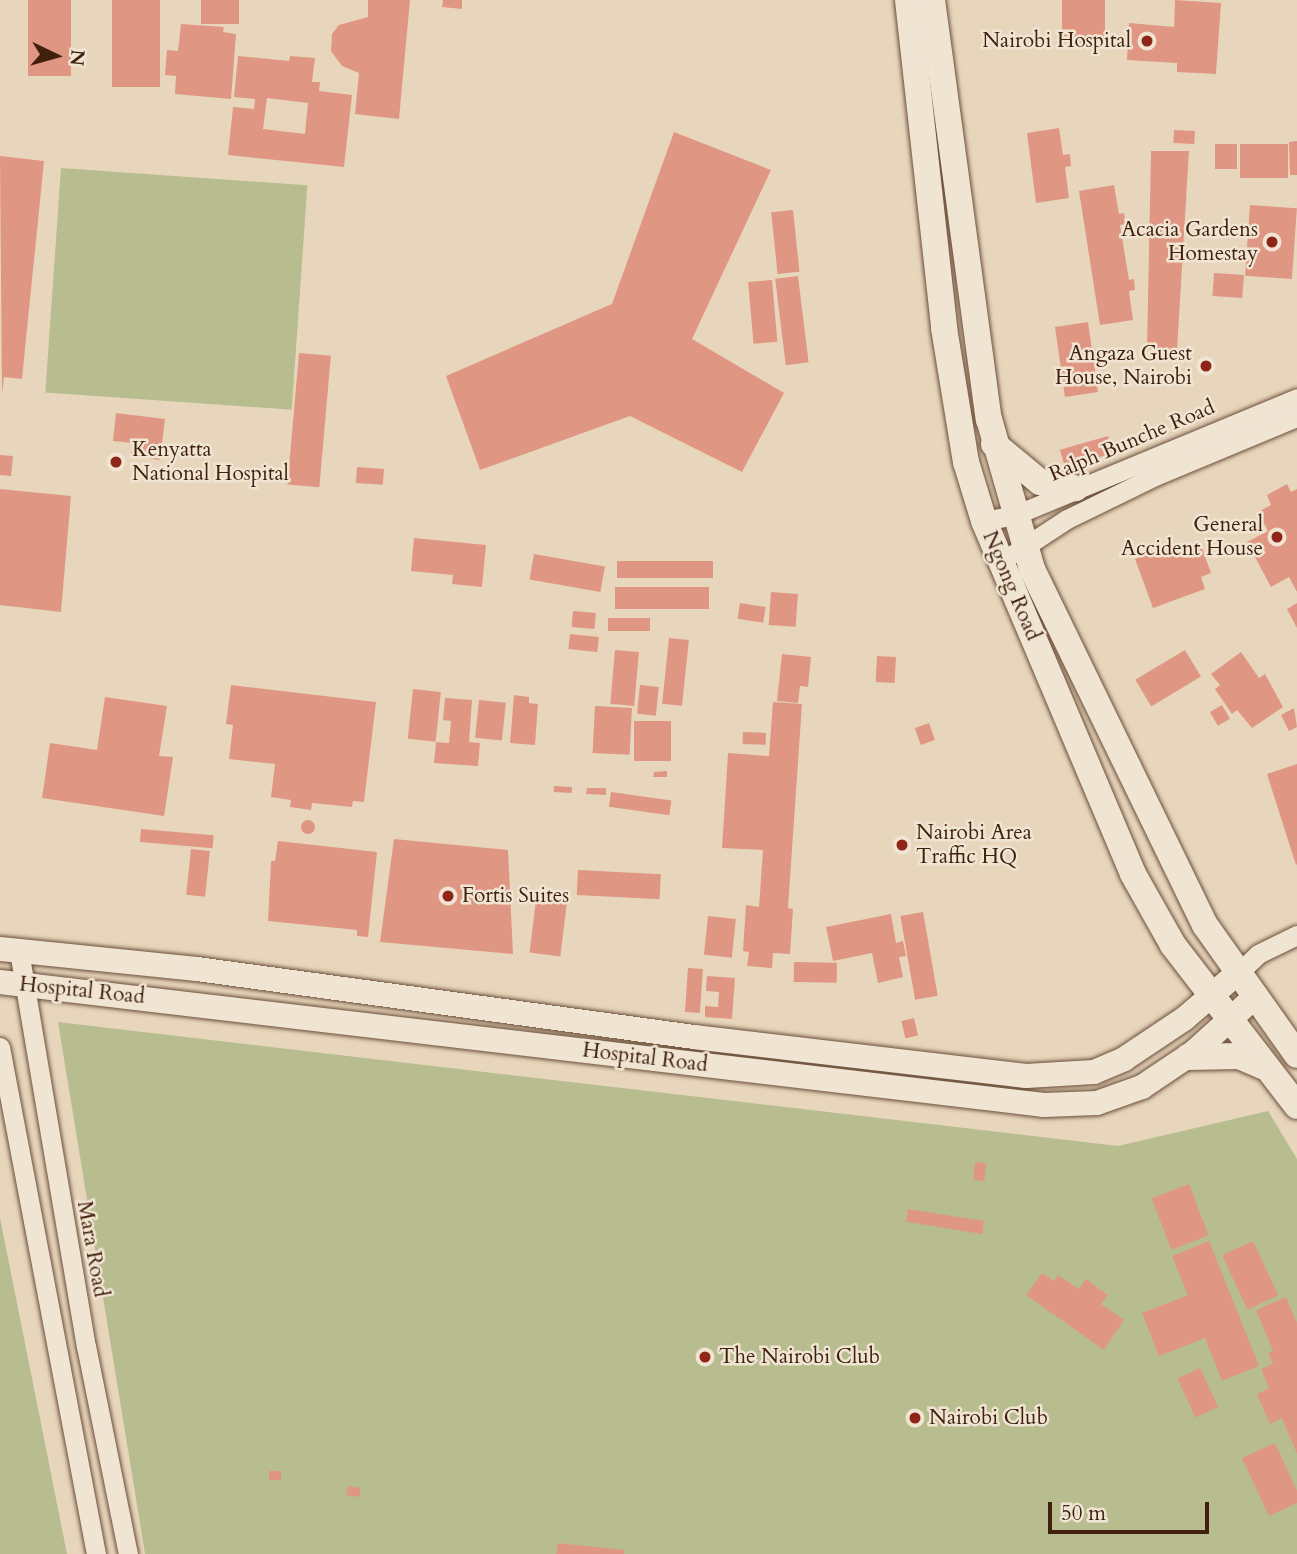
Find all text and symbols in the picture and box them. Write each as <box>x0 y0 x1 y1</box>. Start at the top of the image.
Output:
north arrow <box>21 21 91 91</box>
place label: Nairobi Hospital <box>982 28 1131 54</box>
marker: Nairobi Hospital <box>1137 31 1157 51</box>
text: N <box>63 48 91 67</box>
place label: Acacia Gardens Homestay <box>1121 217 1258 267</box>
marker: Acacia Gardens Homestay <box>1264 234 1280 250</box>
place label: Angaza Guest House, Nairobi <box>1055 341 1192 391</box>
marker: Angaza Guest House, Nairobi <box>1198 358 1214 374</box>
street label: Ralph Bunche Road <box>1045 395 1219 487</box>
place label: Kenyatta National Hospital <box>132 437 289 487</box>
marker: Kenyatta National Hospital <box>106 452 126 472</box>
place label: General Accident House <box>1121 512 1263 562</box>
street label: Ngong Road <box>977 527 1045 645</box>
marker: General Accident House <box>1269 529 1285 545</box>
place label: Nairobi Area Traffic HQ <box>916 820 1032 870</box>
marker: Nairobi Area Traffic HQ <box>894 837 910 853</box>
place label: Fortis Suites <box>462 883 569 909</box>
marker: Fortis Suites <box>440 888 456 904</box>
street label: Hospital Road <box>18 972 146 1010</box>
street label: Hospital Road <box>581 1038 709 1078</box>
street label: Mara Road <box>71 1199 113 1299</box>
place label: The Nairobi Club <box>719 1344 880 1370</box>
marker: The Nairobi Club <box>697 1349 713 1365</box>
place label: Nairobi Club <box>929 1405 1048 1431</box>
marker: Nairobi Club <box>907 1410 923 1426</box>
scale bar <box>1052 1488 1213 1532</box>
text: 50 m <box>1061 1499 1106 1528</box>

